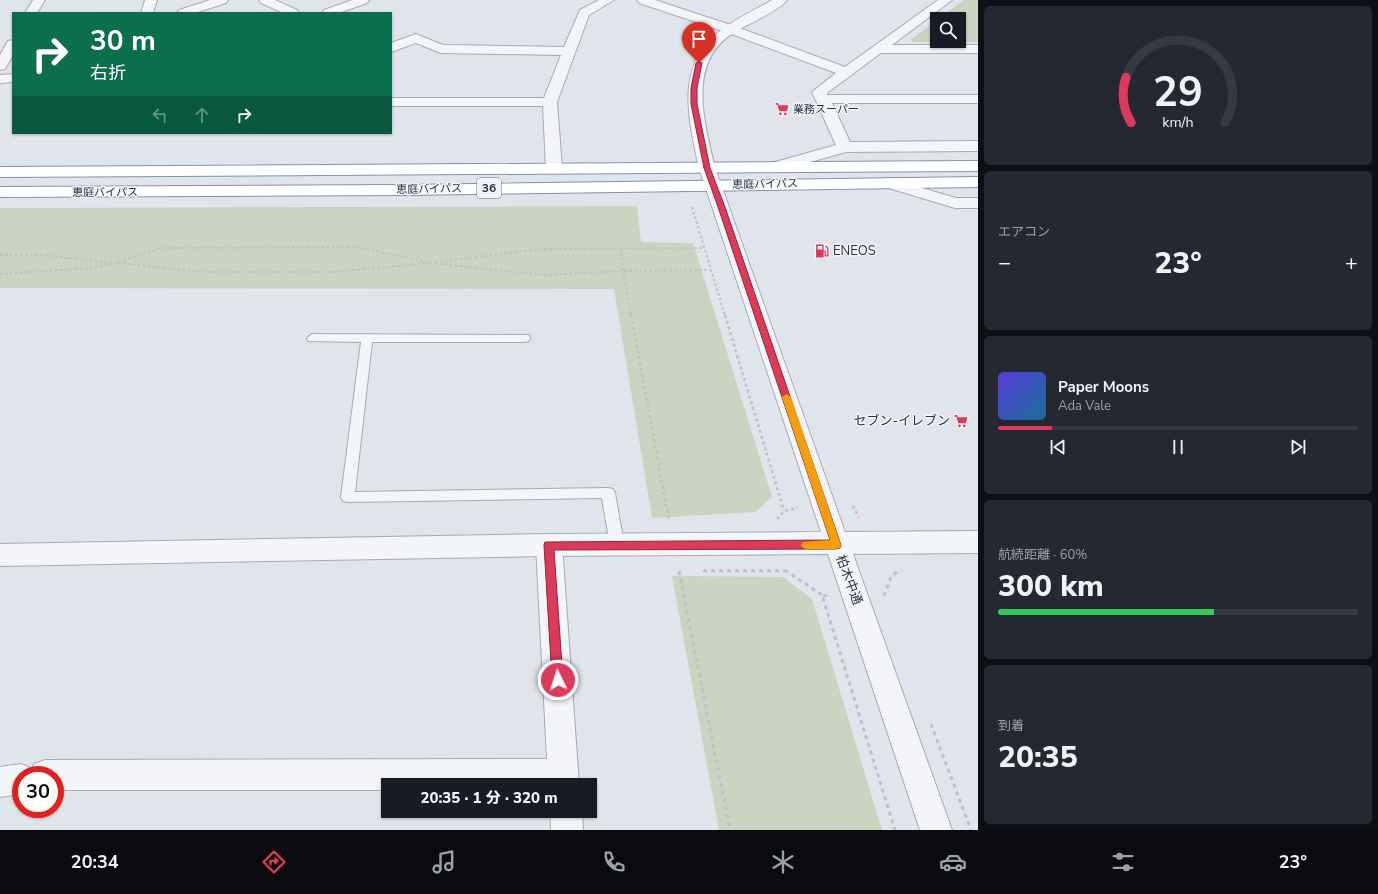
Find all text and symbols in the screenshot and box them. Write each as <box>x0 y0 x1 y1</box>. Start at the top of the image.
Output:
map controls <box>930 12 966 48</box>
button: search <box>930 12 966 48</box>
text: 30 m <box>90 22 156 60</box>
pin <box>682 22 716 63</box>
icon: right <box>24 28 76 80</box>
icon: arrive <box>688 28 710 50</box>
text: 右折 <box>90 61 126 85</box>
text: 29 <box>1153 64 1203 121</box>
supermarket icon: 業務スーパー <box>774 101 790 117</box>
place label: 業務スーパー <box>793 102 859 117</box>
icon: left <box>149 104 171 126</box>
icon: ahead <box>191 104 213 126</box>
icon: right <box>233 104 255 126</box>
text: km/h <box>1162 113 1194 132</box>
street label: 恵庭バイパス <box>732 176 798 192</box>
road number: 36 <box>477 178 501 198</box>
street label: 恵庭バイパス <box>396 181 462 197</box>
street label: 恵庭バイパス <box>72 185 138 200</box>
text: エアコン <box>998 223 1050 241</box>
place label: ENEOS <box>833 242 876 260</box>
fuel station icon: ENEOS <box>814 243 830 259</box>
text: 23° <box>1154 243 1202 284</box>
text: − <box>998 248 1011 278</box>
text: + <box>1345 248 1358 278</box>
text: Paper Moons <box>1058 377 1149 397</box>
text: Ada Vale <box>1058 397 1111 415</box>
place label: セブン-イレブン <box>853 412 950 430</box>
supermarket icon: セブン-イレブン <box>953 413 969 429</box>
icon: previous <box>1047 436 1069 458</box>
icon: pause <box>1167 436 1189 458</box>
icon: next <box>1287 436 1309 458</box>
text: 航続距離 · 60% <box>998 546 1087 564</box>
street label: 柏木中通 <box>832 552 866 608</box>
text: 300 km <box>998 566 1104 607</box>
position arrow <box>537 659 579 701</box>
text: 到着 <box>998 717 1024 735</box>
text: 20:35 <box>998 737 1078 778</box>
speed limit sign: 30 <box>12 766 64 818</box>
text: 20:35 · 1 分 · 320 m <box>420 788 558 808</box>
icon: directions <box>260 848 288 876</box>
icon: music <box>430 848 458 876</box>
icon: phone <box>600 848 628 876</box>
icon: climate <box>769 848 797 876</box>
icon: car <box>939 848 967 876</box>
icon: filters <box>1109 848 1137 876</box>
text: 20:34 <box>71 850 119 874</box>
text: 23° <box>1279 850 1307 874</box>

